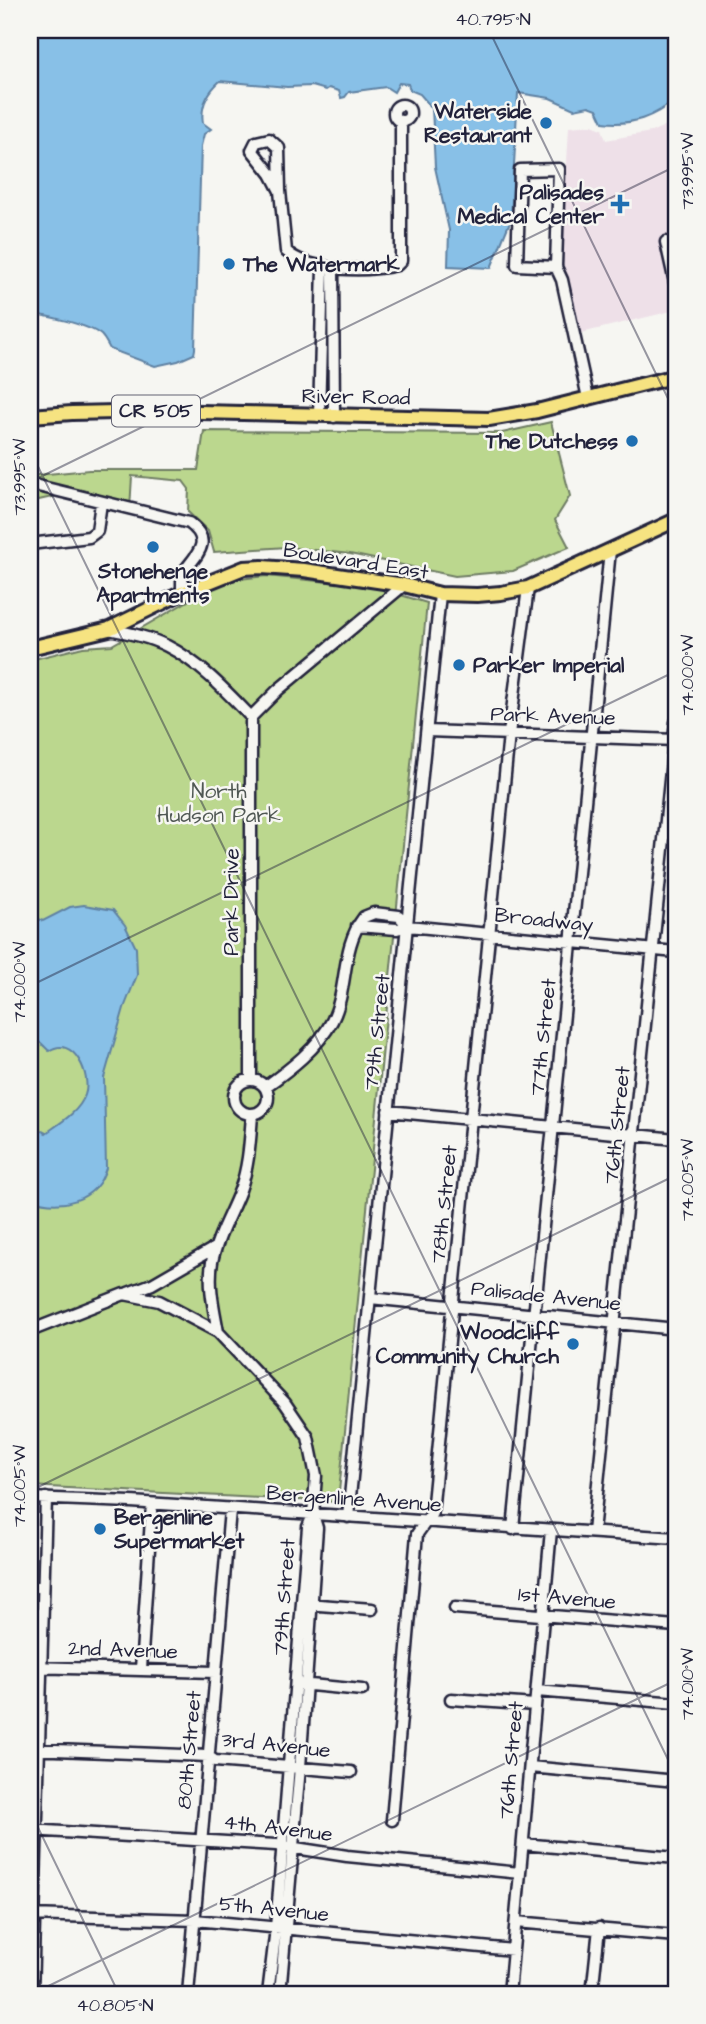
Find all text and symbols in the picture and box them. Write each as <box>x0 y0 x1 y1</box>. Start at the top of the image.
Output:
text: 40.795°N <box>455 7 531 32</box>
place label: Waterside Restaurant <box>424 97 533 150</box>
marker: Waterside Restaurant <box>538 115 554 131</box>
text: 73.995°W <box>675 132 700 209</box>
place label: Palisades Medical Center <box>457 178 604 231</box>
marker: Palisades Medical Center <box>610 194 630 214</box>
place label: The Watermark <box>242 250 400 279</box>
marker: The Watermark <box>221 256 237 272</box>
street label: River Road <box>301 382 411 412</box>
road number: CR 505 <box>112 396 200 426</box>
place label: The Dutchess <box>485 427 618 456</box>
marker: The Dutchess <box>624 433 640 449</box>
text: 73.995°W <box>7 438 32 515</box>
street label: Boulevard East <box>281 535 431 587</box>
marker: Stonehenge Apartments <box>145 539 161 555</box>
place label: Stonehenge Apartments <box>96 557 210 611</box>
text: 74.000°W <box>675 635 700 715</box>
place label: Parker Imperial <box>473 651 625 681</box>
marker: Parker Imperial <box>451 657 467 673</box>
street label: Park Avenue <box>490 699 616 733</box>
park label: North Hudson Park <box>157 777 281 830</box>
street label: Park Drive <box>217 848 246 956</box>
street label: Broadway <box>493 900 595 942</box>
text: 74.000°W <box>7 942 32 1022</box>
street label: 79th Street <box>356 972 398 1092</box>
street label: 77th Street <box>522 976 564 1097</box>
street label: 76th Street <box>596 1064 638 1185</box>
text: 74.005°W <box>675 1139 700 1221</box>
street label: 78th Street <box>423 1143 465 1265</box>
street label: Palisade Avenue <box>470 1274 622 1318</box>
place label: Woodcliff Community Church <box>376 1318 560 1374</box>
marker: Woodcliff Community Church <box>565 1336 581 1352</box>
text: 74.005°W <box>7 1445 32 1527</box>
street label: Bergenline Avenue <box>265 1478 443 1522</box>
place label: Bergenline Supermarket <box>113 1503 245 1557</box>
marker: Bergenline Supermarket <box>92 1521 108 1537</box>
street label: 79th Street <box>265 1537 303 1656</box>
street label: 1st Avenue <box>517 1579 617 1617</box>
street label: 2nd Avenue <box>68 1634 178 1666</box>
text: 74.010°W <box>675 1648 700 1720</box>
street label: 80th Street <box>169 1689 209 1811</box>
street label: 76th Street <box>491 1699 531 1820</box>
street label: 3rd Avenue <box>220 1725 332 1765</box>
street label: 4th Avenue <box>222 1807 334 1849</box>
street label: 5th Avenue <box>218 1889 330 1929</box>
text: 40.805°N <box>76 1993 154 2018</box>

